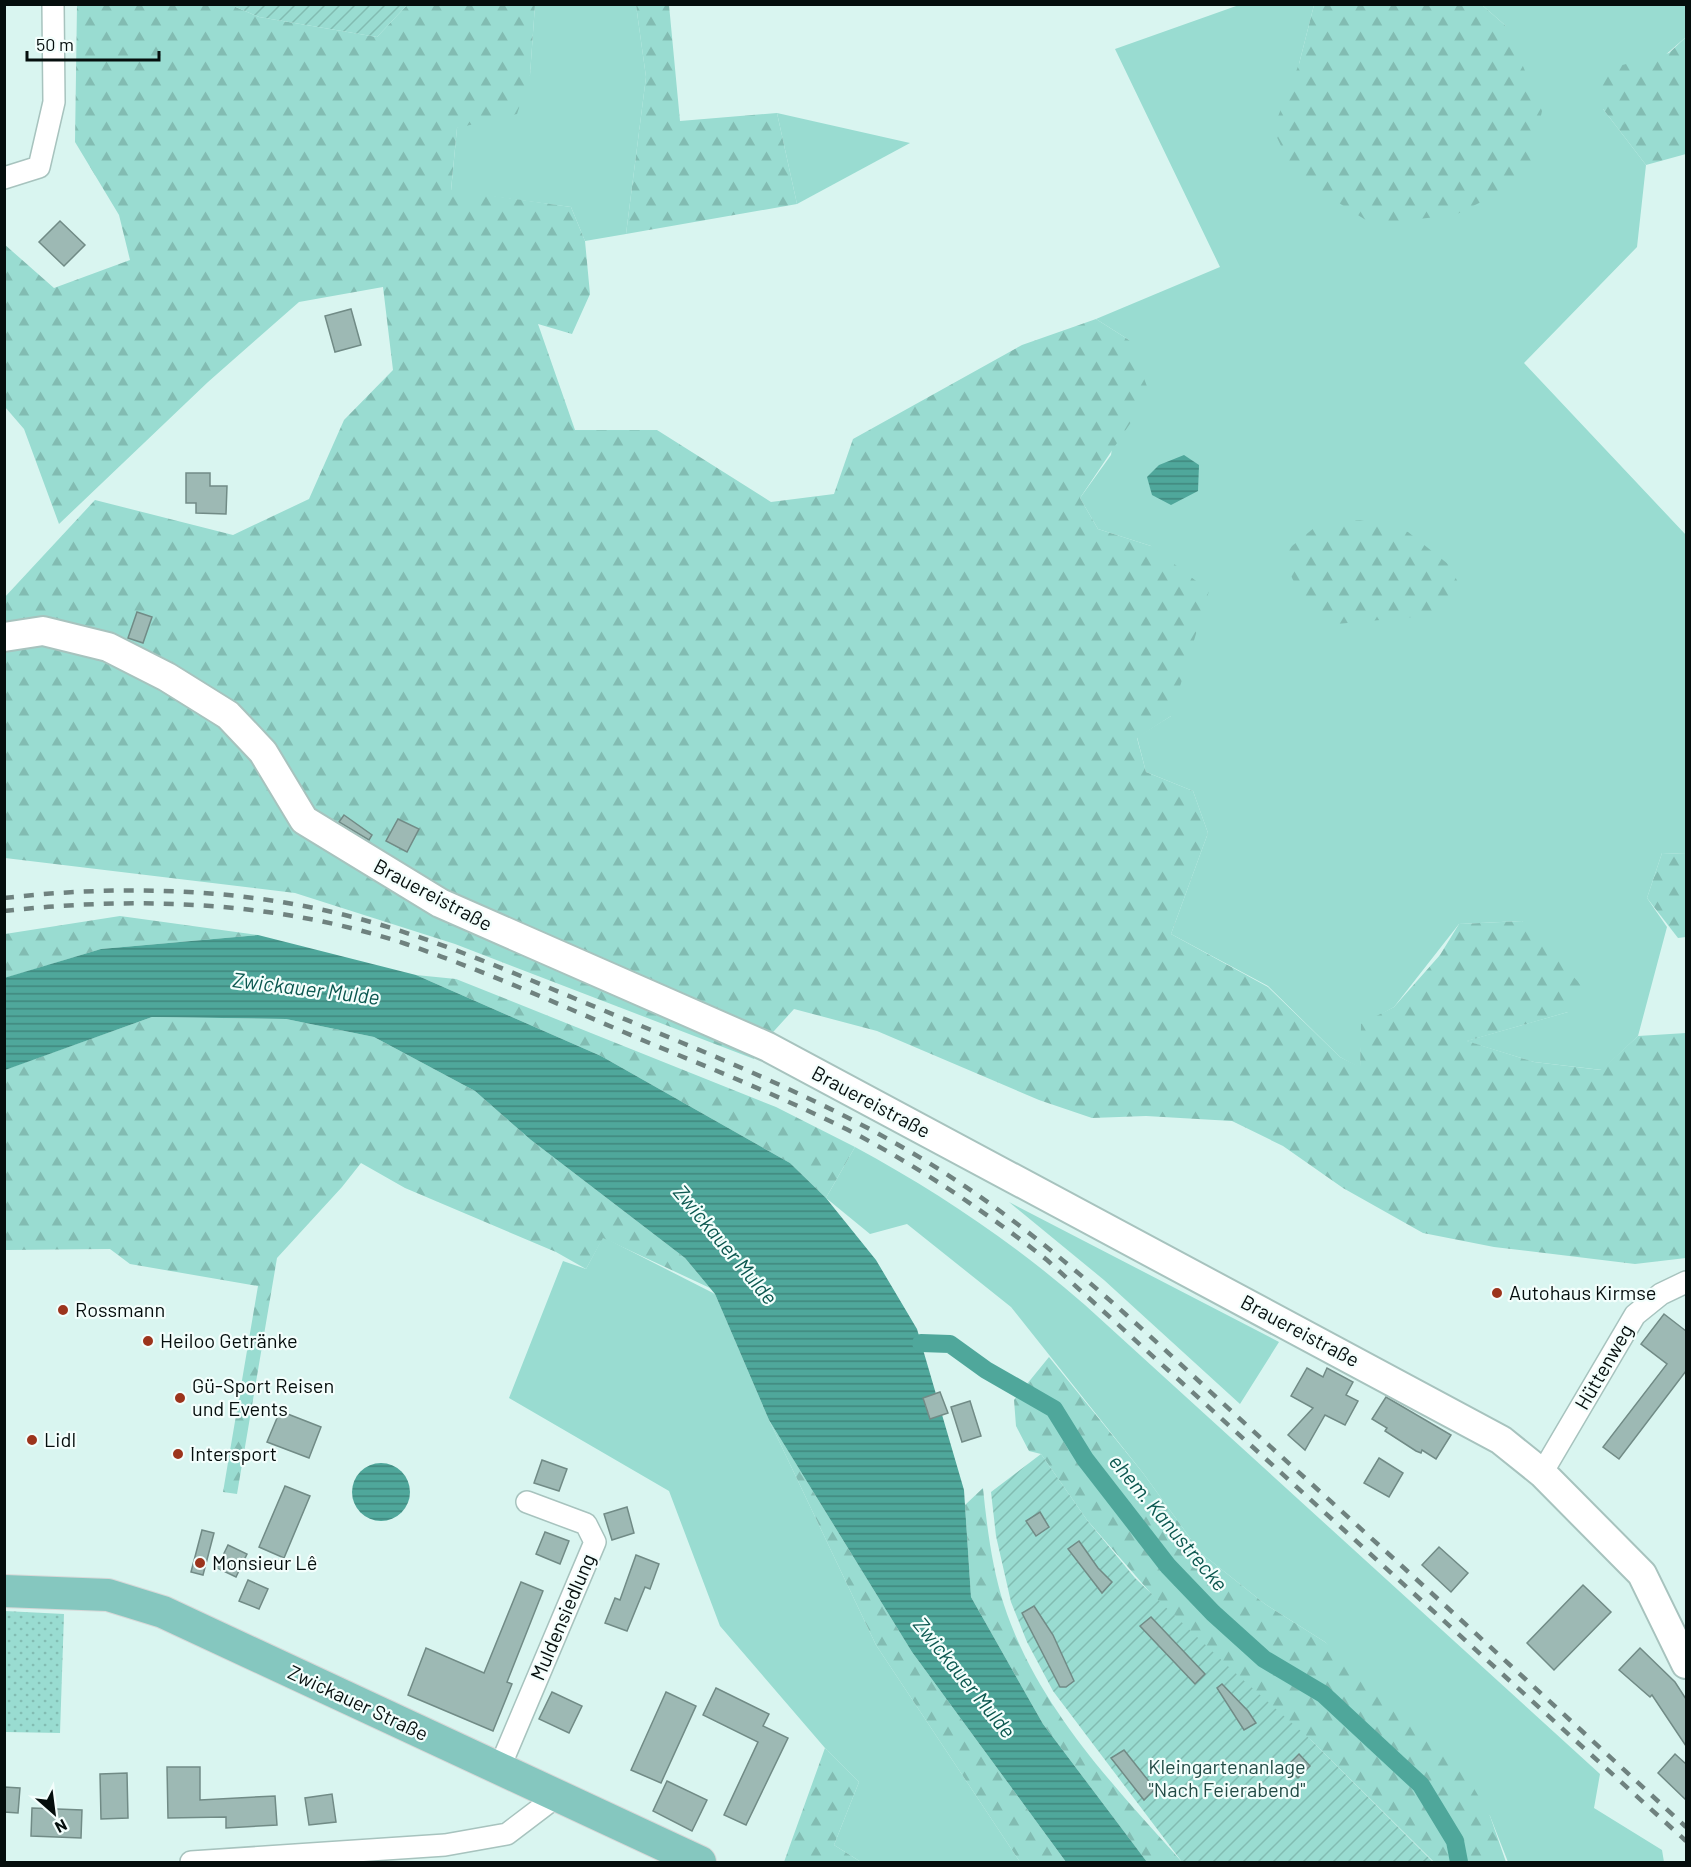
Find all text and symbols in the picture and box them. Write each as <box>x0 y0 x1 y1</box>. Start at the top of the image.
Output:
scale bar <box>27 24 159 62</box>
text: 50 m <box>36 33 74 55</box>
street label: Brauereistraße <box>370 853 497 935</box>
water label: Zwickauer Mulde <box>231 966 381 1009</box>
street label: Brauereistraße <box>808 1060 935 1142</box>
water label: Zwickauer Mulde <box>669 1179 783 1309</box>
place label: Autohaus Kirmse <box>1509 1280 1657 1304</box>
marker: Autohaus Kirmse <box>1490 1286 1504 1300</box>
street label: Brauereistraße <box>1237 1289 1364 1371</box>
place label: Rossmann <box>75 1297 165 1321</box>
marker: Rossmann <box>56 1303 70 1317</box>
street label: Hüttenweg <box>1569 1319 1637 1414</box>
place label: Heiloo Getränke <box>160 1328 298 1352</box>
marker: Heiloo Getränke <box>141 1334 155 1348</box>
place label: Gü-Sport Reisen und Events <box>192 1373 334 1420</box>
marker: Gü-Sport Reisen und Events <box>173 1391 187 1405</box>
place label: Lidl <box>44 1427 76 1451</box>
marker: Lidl <box>25 1433 39 1447</box>
place label: Intersport <box>190 1441 277 1465</box>
marker: Intersport <box>171 1447 185 1461</box>
water label: ehem. Kanustrecke <box>1105 1449 1234 1595</box>
place label: Monsieur Lê <box>212 1550 317 1574</box>
street label: Muldensiedlung <box>525 1550 600 1683</box>
marker: Monsieur Lê <box>193 1556 207 1570</box>
water label: Zwickauer Mulde <box>909 1612 1021 1742</box>
street label: Zwickauer Straße <box>285 1659 432 1745</box>
park label: Kleingartenanlage "Nach Feierabend" <box>1148 1754 1306 1801</box>
north arrow <box>24 1783 84 1843</box>
text: N <box>52 1816 70 1838</box>

